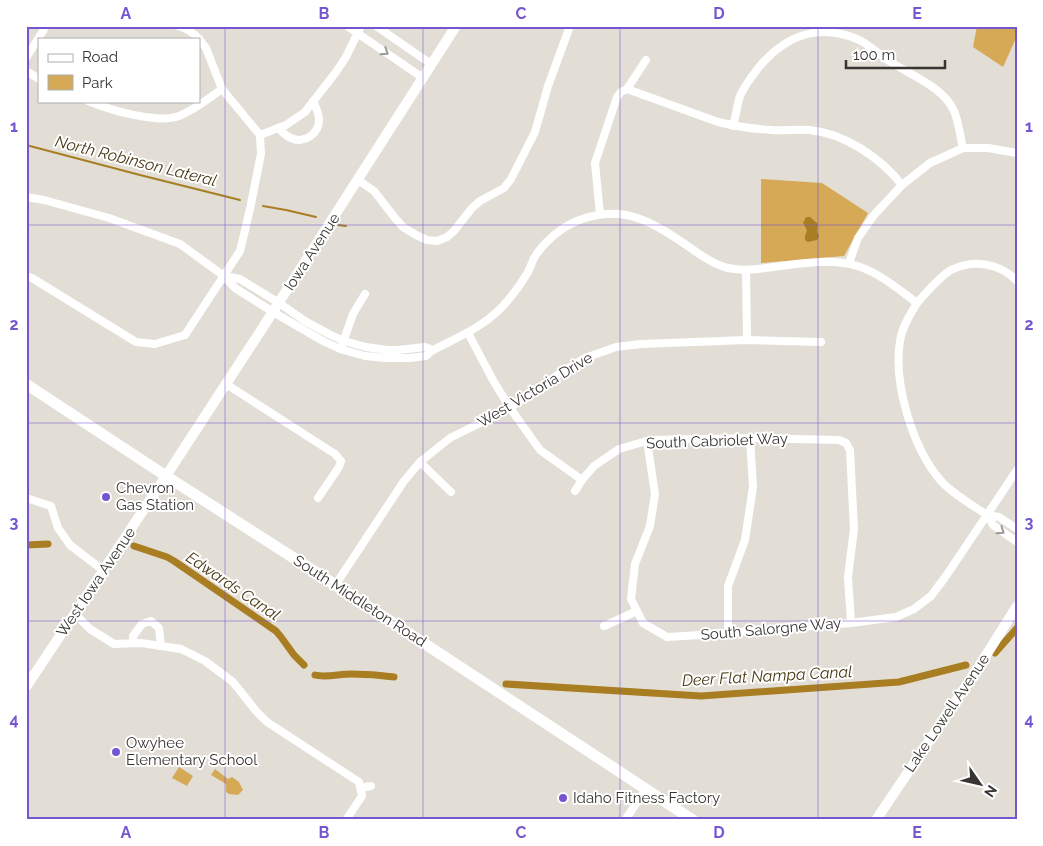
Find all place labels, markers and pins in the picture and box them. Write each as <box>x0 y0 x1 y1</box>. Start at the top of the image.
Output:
place label: Chevron Gas Station <box>116 479 194 514</box>
marker: Chevron Gas Station <box>100 491 112 503</box>
place label: Owyhee Elementary School <box>126 734 258 769</box>
marker: Owyhee Elementary School <box>110 746 122 758</box>
place label: Idaho Fitness Factory <box>573 789 720 807</box>
marker: Idaho Fitness Factory <box>557 792 569 804</box>

